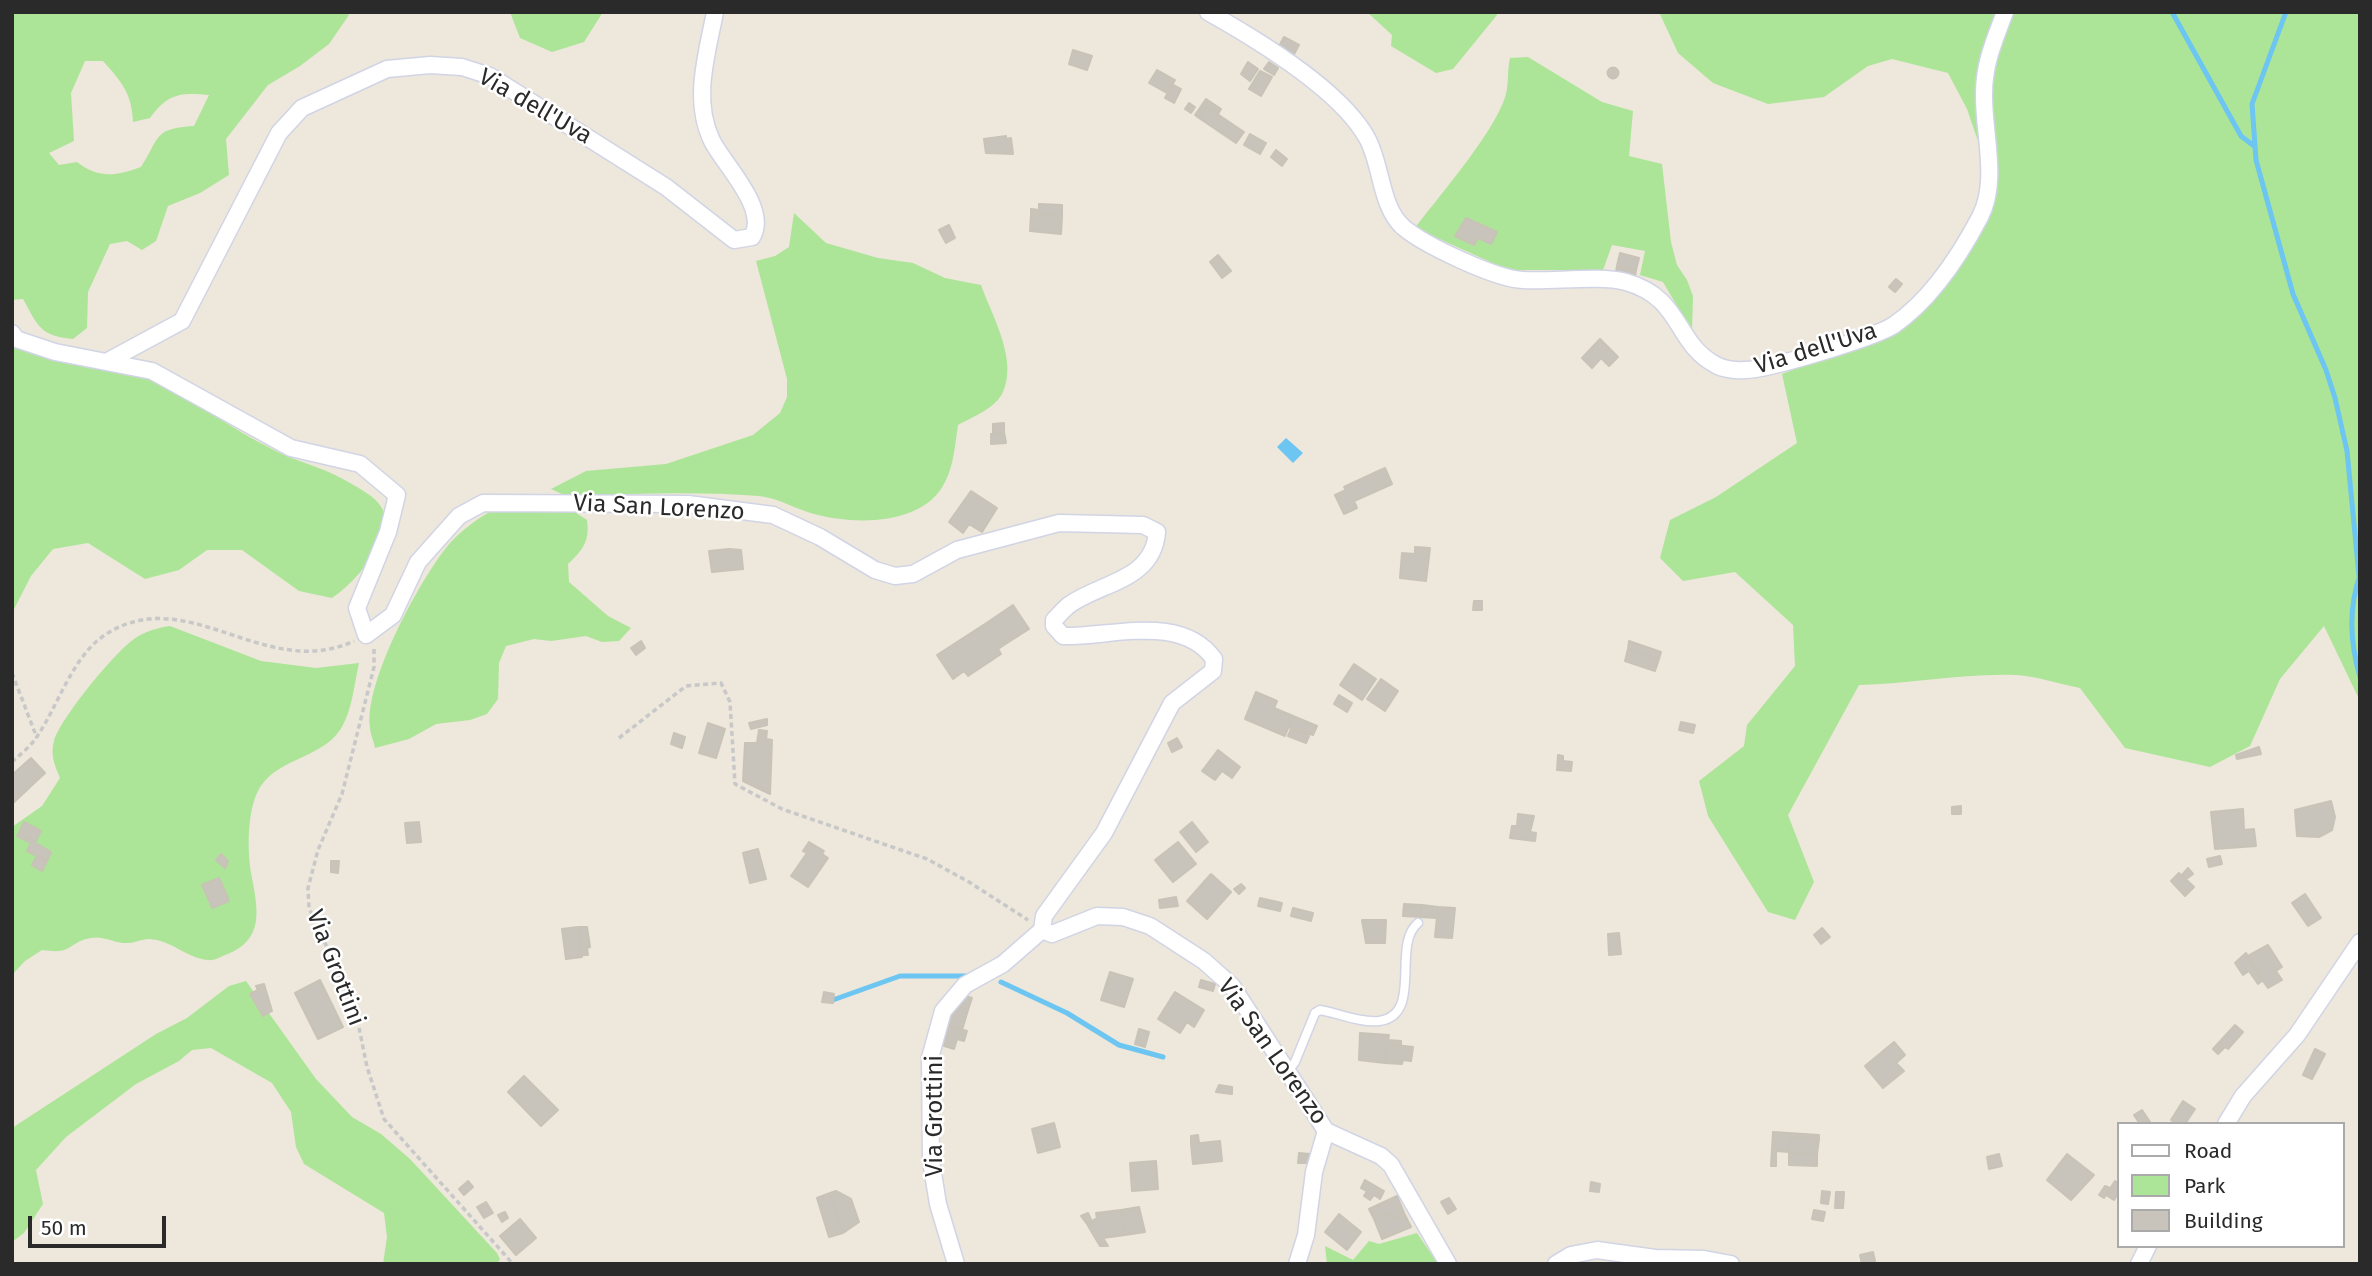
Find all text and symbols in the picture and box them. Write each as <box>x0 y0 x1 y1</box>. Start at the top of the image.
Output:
street label: Via dell'Uva <box>473 63 597 151</box>
street label: Via dell'Uva <box>1751 317 1881 381</box>
street label: Via San Lorenzo <box>573 489 745 527</box>
street label: Via Grottini <box>300 906 370 1030</box>
street label: Via San Lorenzo <box>1211 974 1333 1130</box>
street label: Via Grottini <box>921 1055 949 1177</box>
legend <box>2116 1122 2344 1248</box>
text: Road <box>2184 1138 2232 1164</box>
text: Park <box>2184 1173 2225 1199</box>
scale bar <box>32 1202 170 1246</box>
text: Building <box>2184 1208 2263 1234</box>
text: 50 m <box>41 1215 87 1241</box>

